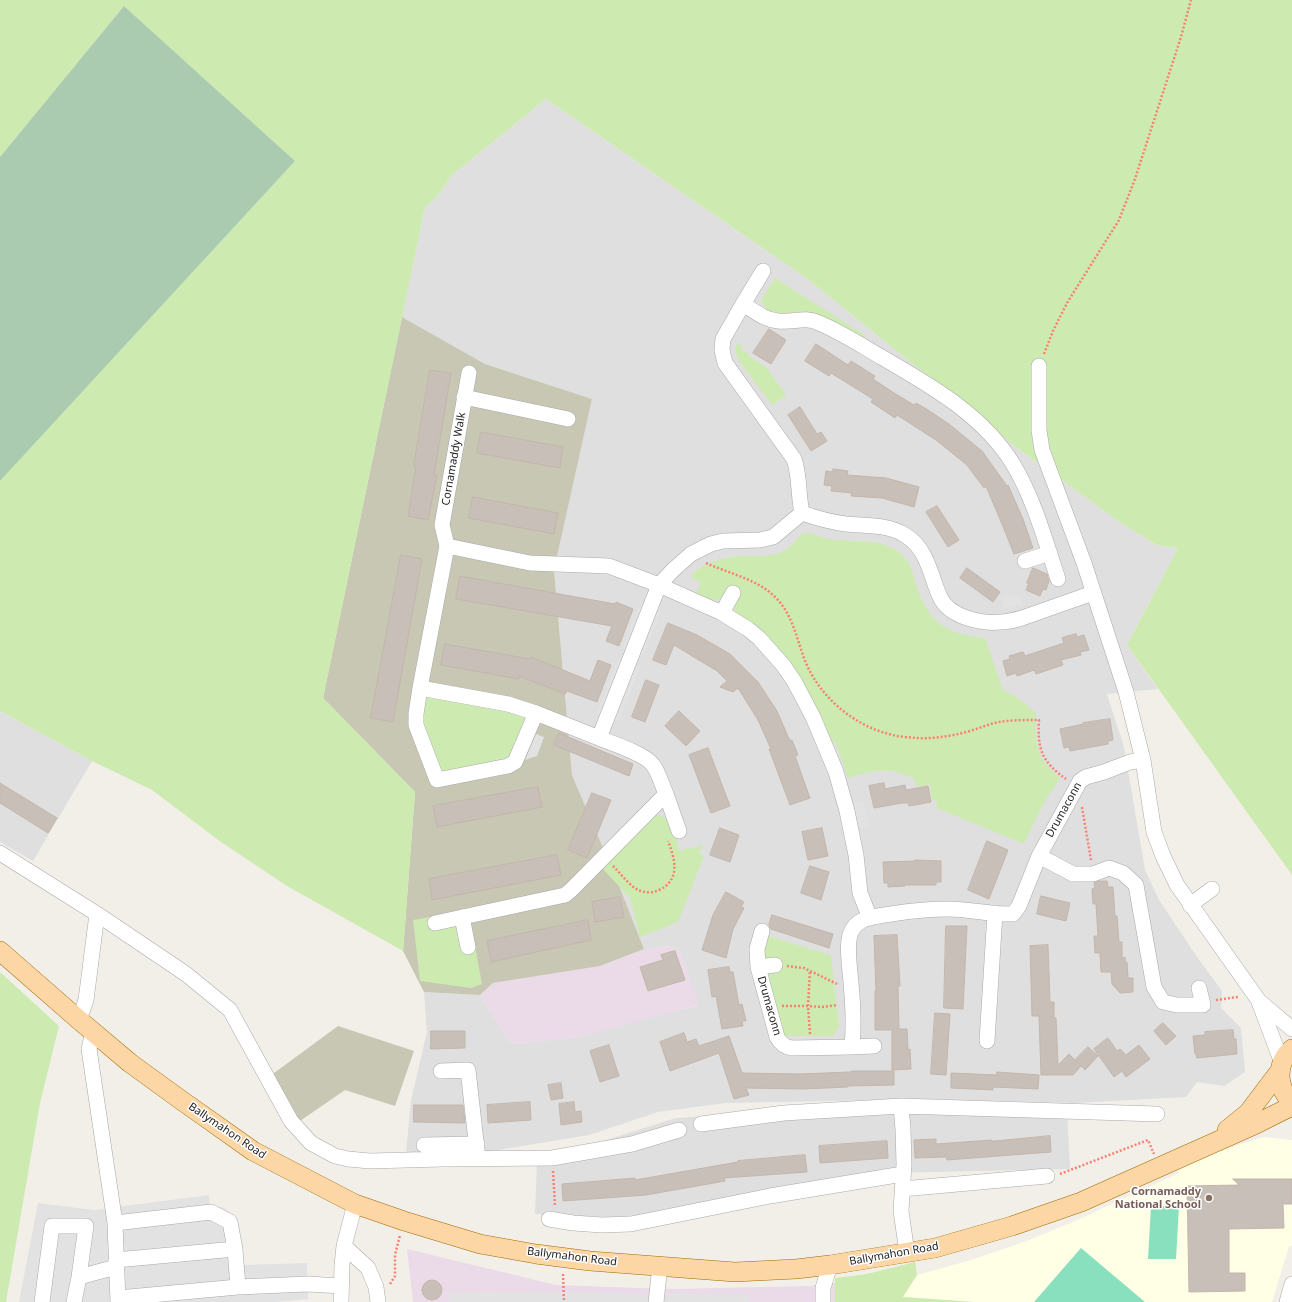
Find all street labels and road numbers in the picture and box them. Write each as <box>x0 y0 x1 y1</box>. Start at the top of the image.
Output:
street label: Cornamaddy Walk <box>439 411 469 507</box>
street label: Drumaconn <box>1043 780 1085 840</box>
street label: Drumaconn <box>754 975 784 1037</box>
street label: Ballymahon Road <box>186 1100 268 1162</box>
street label: Ballymahon Road <box>848 1240 940 1268</box>
street label: Ballymahon Road <box>526 1245 618 1269</box>

